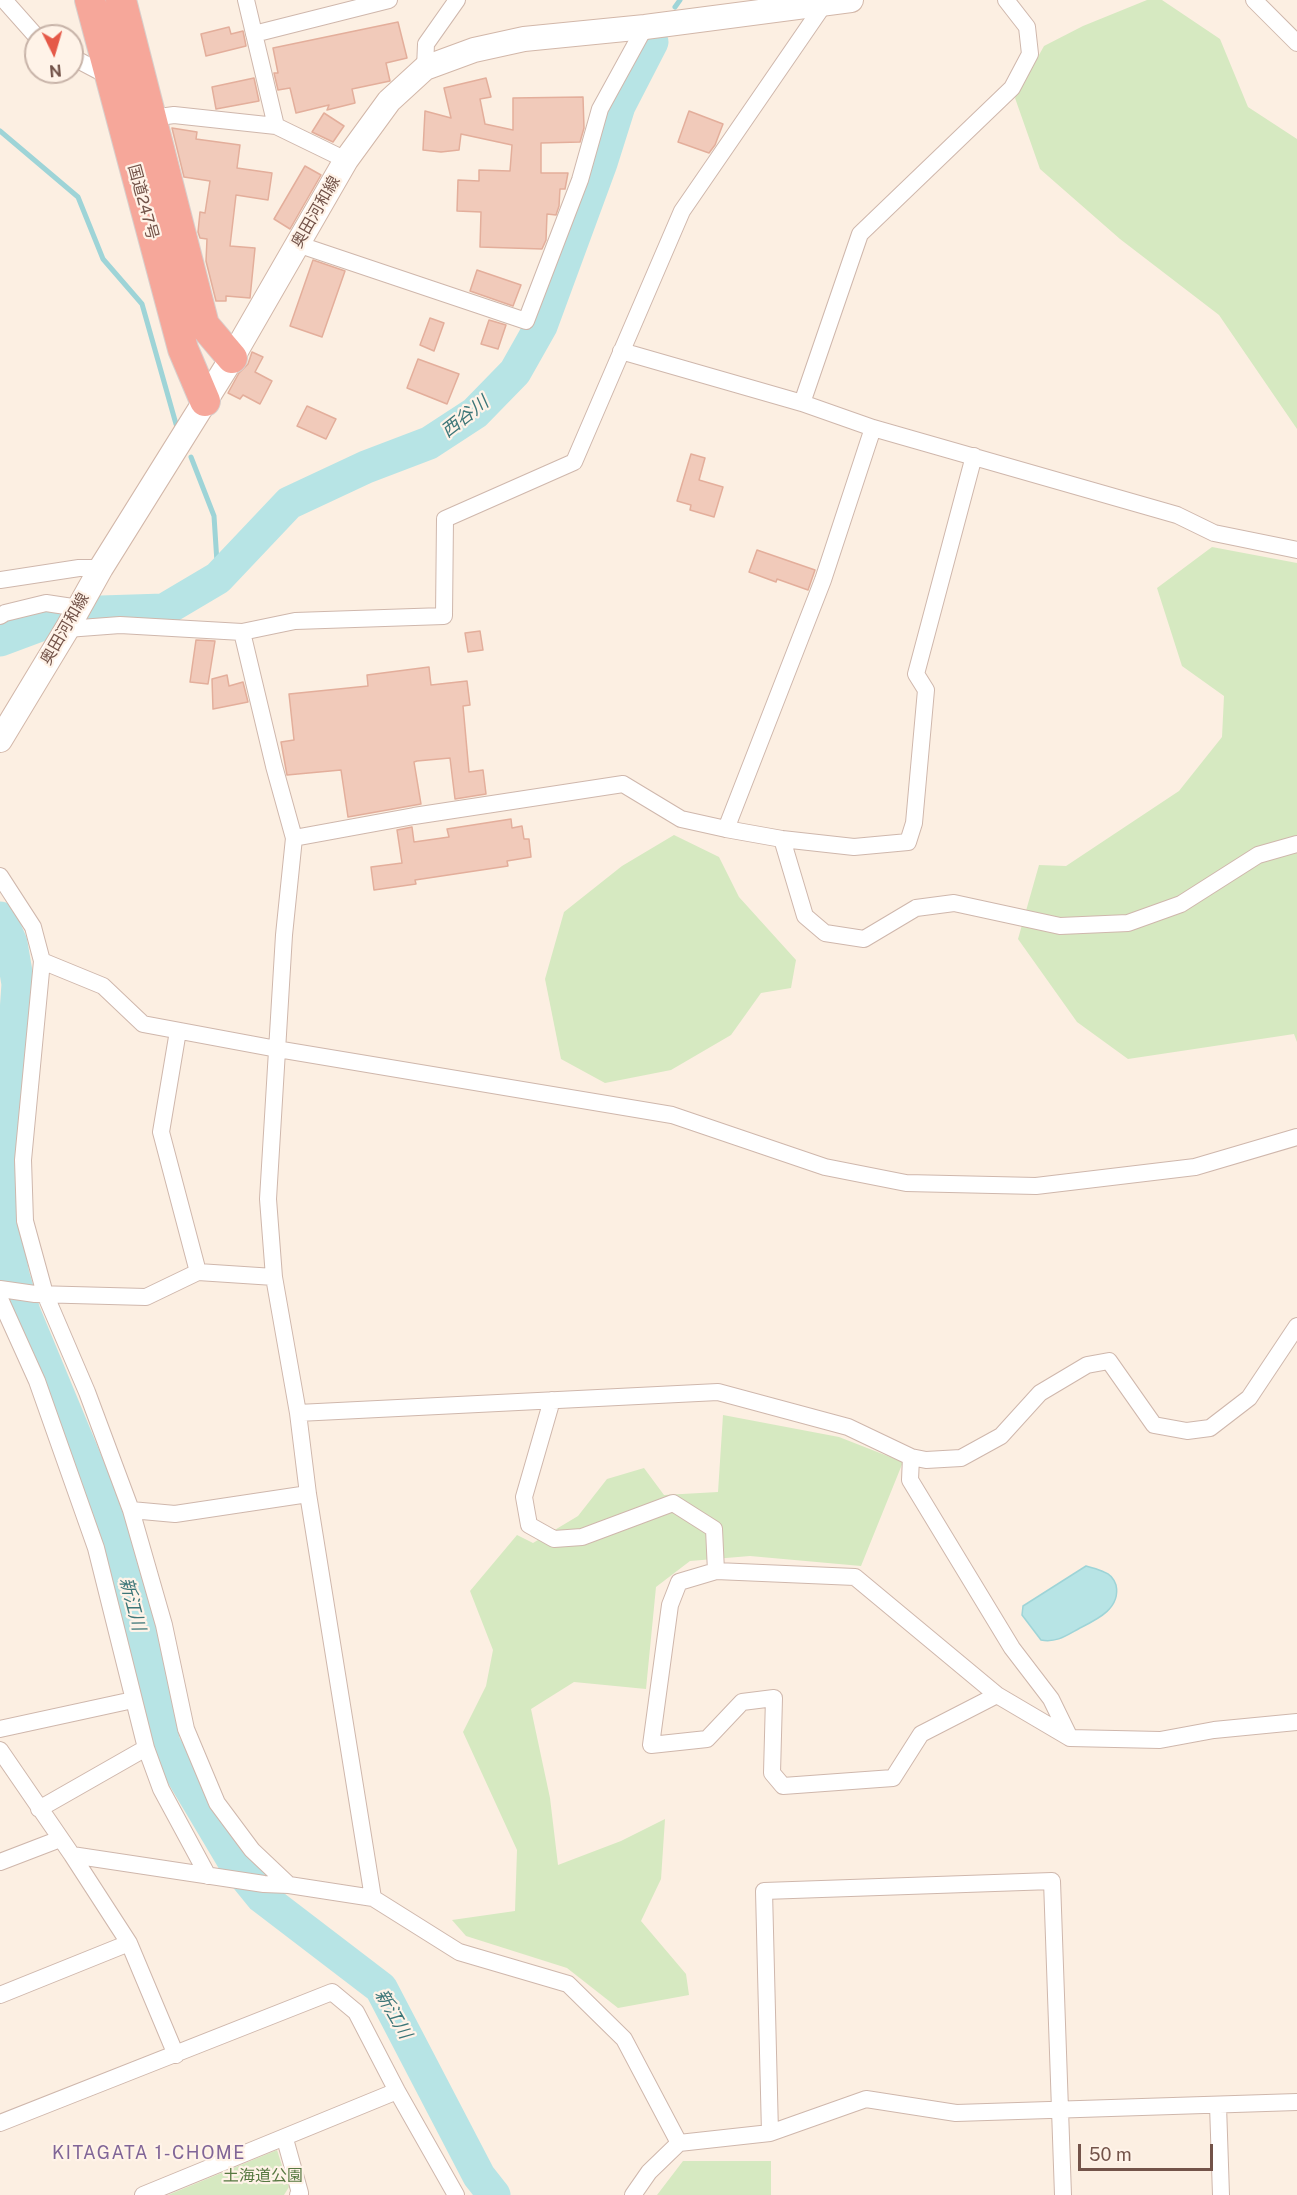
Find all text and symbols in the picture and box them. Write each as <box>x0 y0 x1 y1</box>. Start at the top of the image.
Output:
north arrow <box>24 24 84 84</box>
text: N <box>48 60 63 80</box>
street label: 国道247号 <box>124 162 162 242</box>
street label: 奥田河和線 <box>288 173 344 251</box>
water label: 西谷川 <box>437 392 493 442</box>
street label: 奥田河和線 <box>37 590 93 668</box>
water label: 新江川 <box>115 1575 149 1633</box>
water label: 新江川 <box>370 1985 416 2043</box>
scale bar <box>1081 2132 1216 2170</box>
district label: KITAGATA 1-CHOME <box>52 2142 246 2164</box>
text: 50 m <box>1089 2144 1132 2165</box>
park label: 土海道公園 <box>223 2166 303 2186</box>

